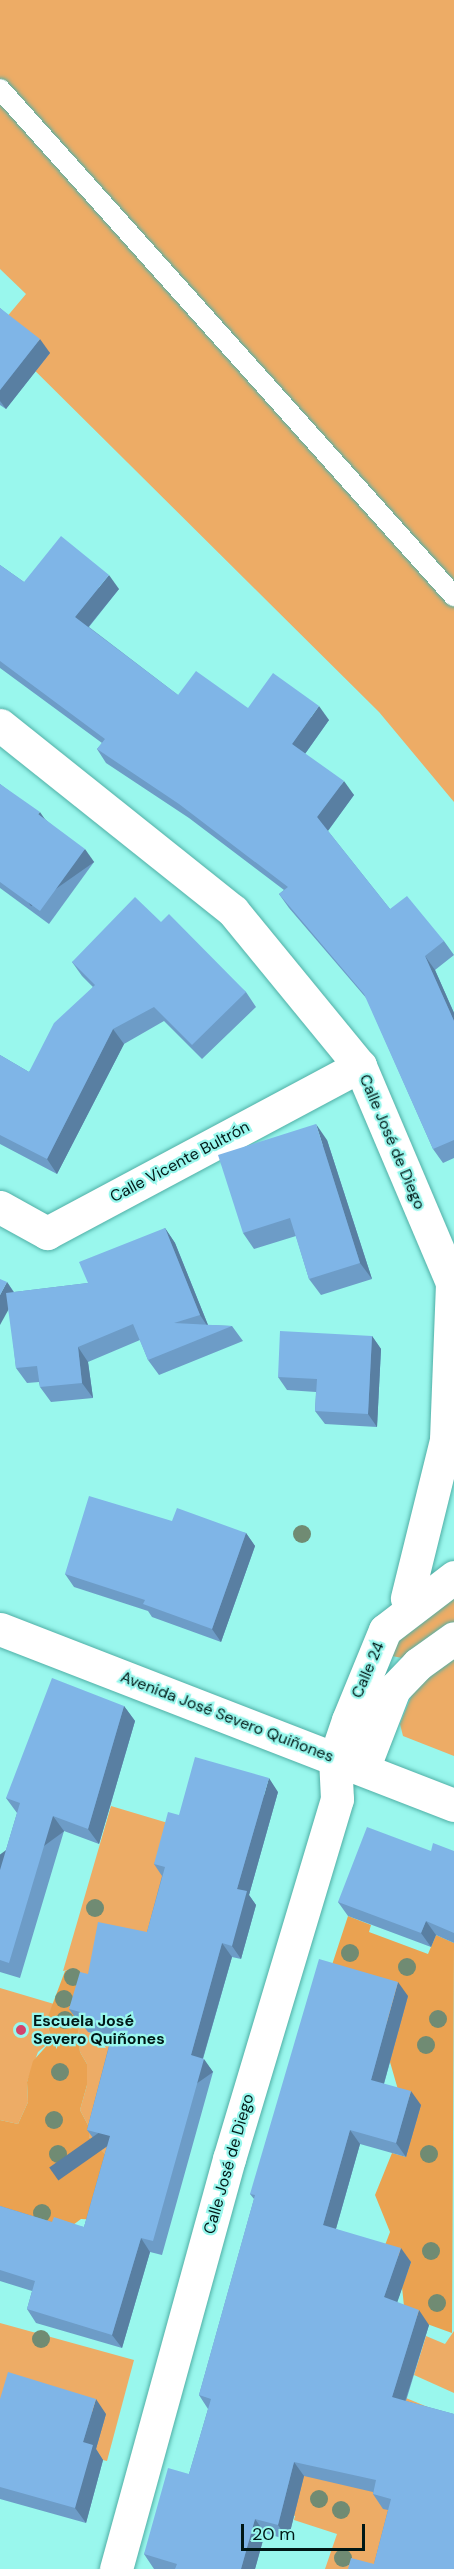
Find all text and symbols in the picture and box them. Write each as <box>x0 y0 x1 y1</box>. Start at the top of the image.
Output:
street label: Calle José de Diego <box>355 1072 429 1212</box>
street label: Calle Vicente Bultrón <box>107 1117 253 1207</box>
street label: Calle 24 <box>348 1639 388 1701</box>
street label: Avenida José Severo Quiñones <box>118 1667 336 1767</box>
place label: Escuela José Severo Quiñones <box>33 2011 165 2049</box>
marker: Escuela José Severo Quiñones <box>14 2023 28 2037</box>
street label: Calle José de Diego <box>200 2092 258 2236</box>
scale bar <box>244 2512 368 2550</box>
text: 20 m <box>252 2522 295 2546</box>

